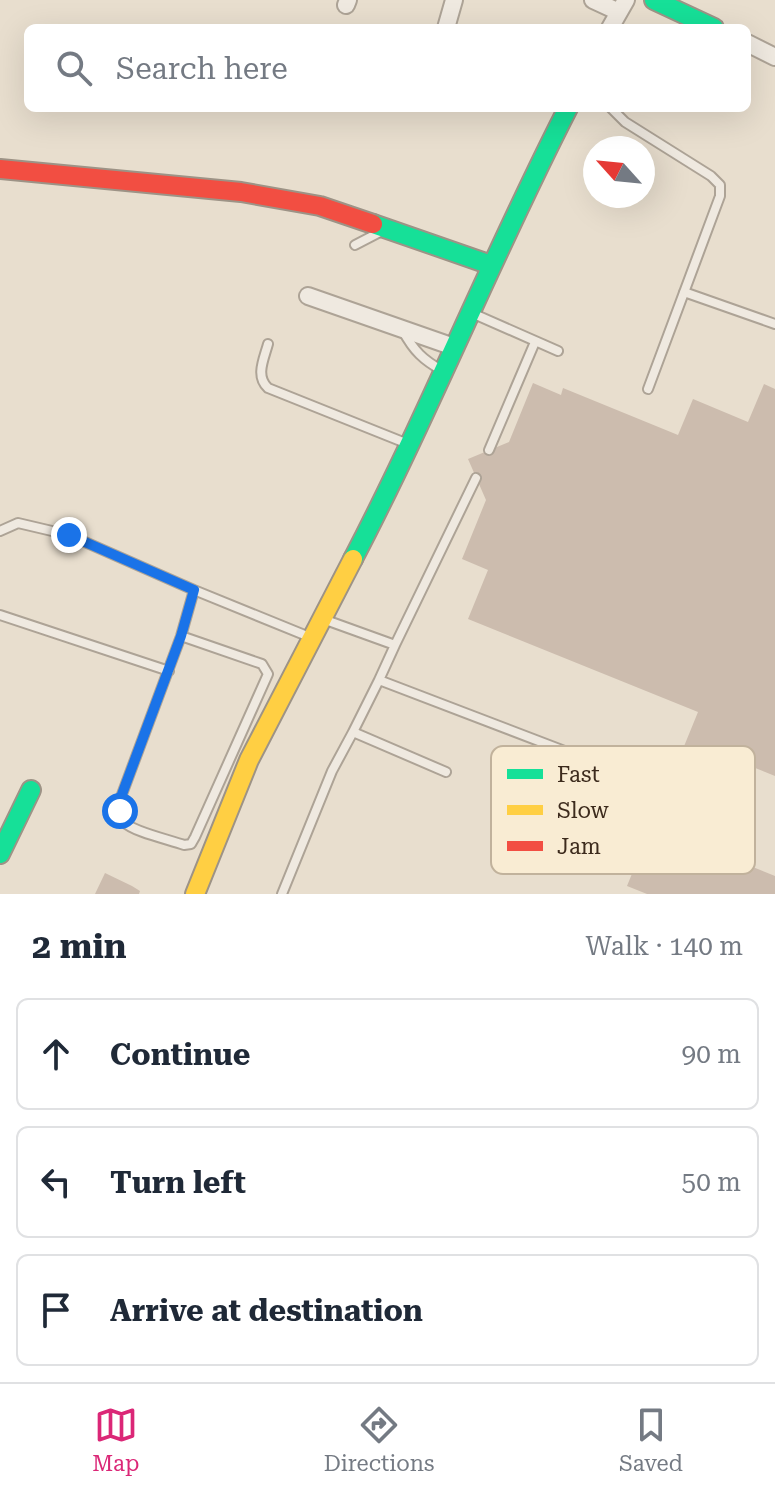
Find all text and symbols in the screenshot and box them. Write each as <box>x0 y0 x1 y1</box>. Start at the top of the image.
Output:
search box <box>24 24 751 112</box>
icon: search <box>52 46 96 90</box>
text: Search here <box>116 51 288 86</box>
north arrow <box>583 136 655 208</box>
route end <box>51 517 87 553</box>
legend <box>491 746 755 874</box>
text: Fast <box>557 762 600 787</box>
route start <box>102 793 138 829</box>
text: Slow <box>557 798 610 823</box>
text: Jam <box>557 834 601 859</box>
text: 2 min <box>32 926 127 966</box>
text: Walk · 140 m <box>585 931 743 961</box>
icon: ahead <box>34 1032 78 1076</box>
text: Continue <box>110 1037 250 1072</box>
text: 90 m <box>682 1039 741 1069</box>
icon: left <box>34 1160 78 1204</box>
text: Turn left <box>110 1165 246 1200</box>
text: 50 m <box>682 1167 741 1197</box>
icon: arrive <box>34 1288 78 1332</box>
text: Arrive at destination <box>110 1293 423 1328</box>
tab: Map <box>92 1403 139 1476</box>
tab: Directions <box>324 1403 434 1476</box>
tab: Saved <box>619 1403 683 1476</box>

